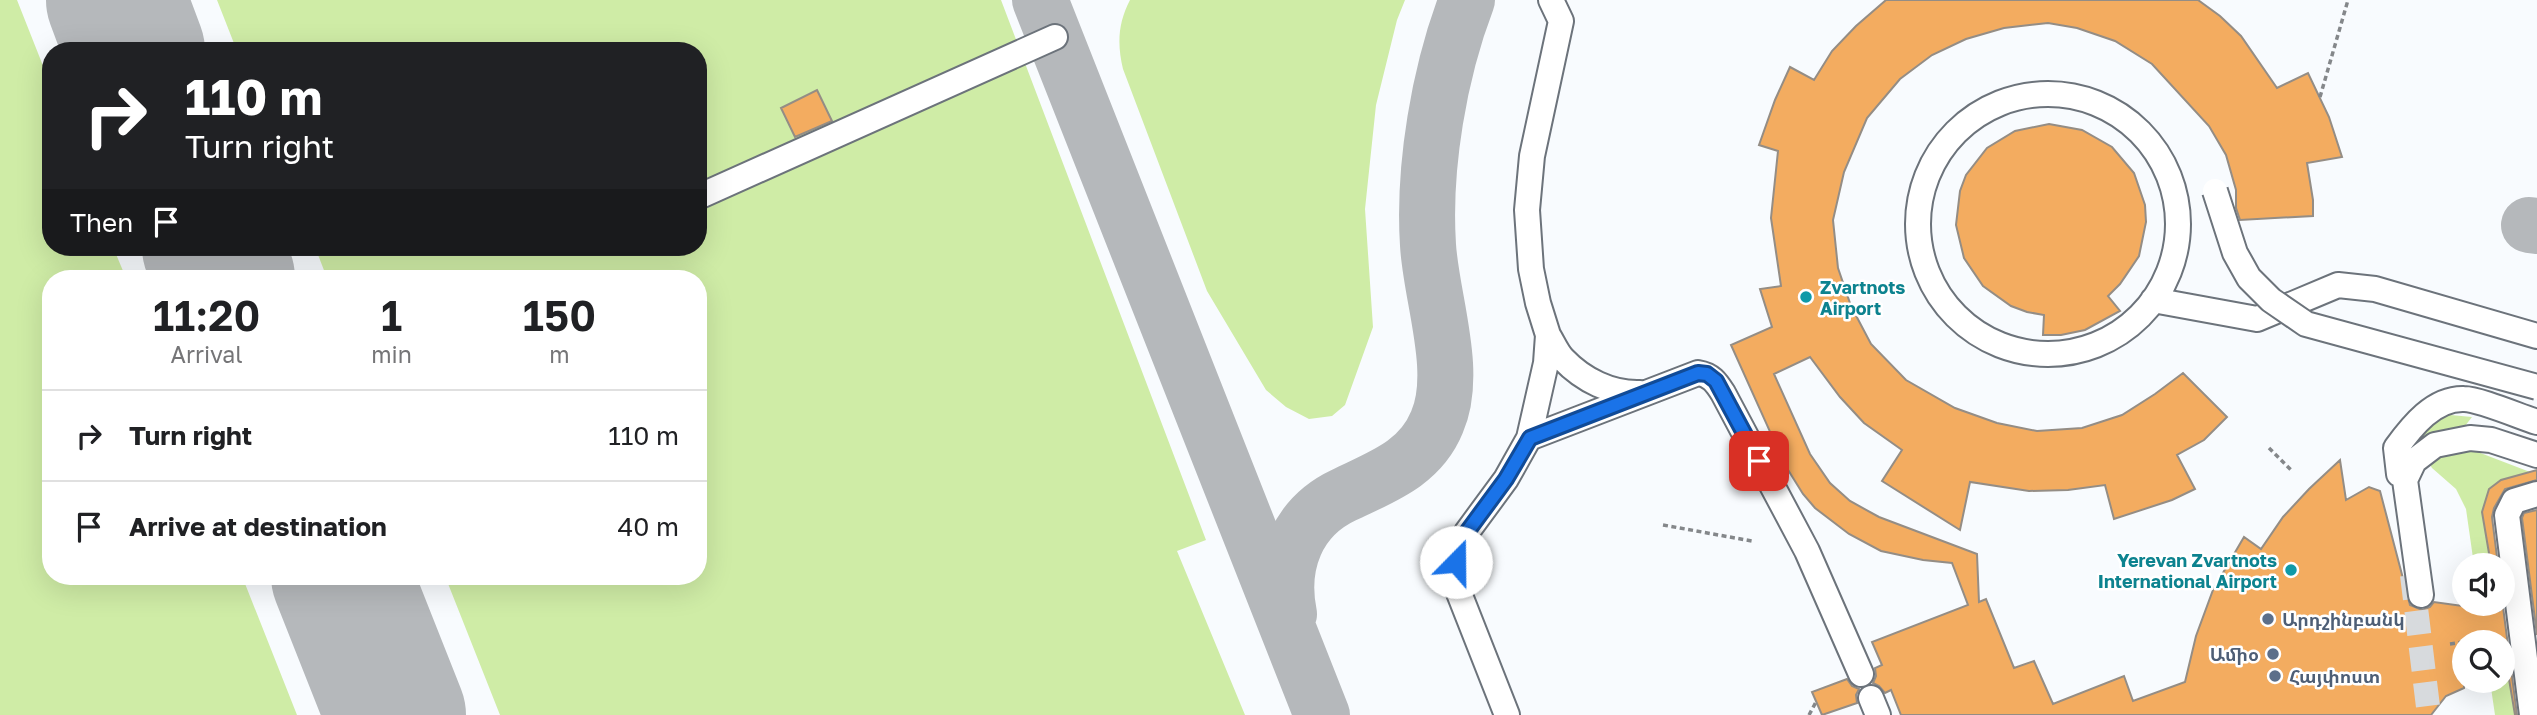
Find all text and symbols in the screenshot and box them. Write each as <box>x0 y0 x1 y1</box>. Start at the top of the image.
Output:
text: 110 m <box>185 67 322 126</box>
icon: right <box>70 70 161 161</box>
text: Turn right <box>185 127 334 165</box>
icon: arrive <box>147 203 185 241</box>
text: Then <box>70 207 133 238</box>
place label: Zvartnots Airport <box>1820 276 1905 319</box>
marker: Zvartnots Airport <box>1798 289 1814 305</box>
text: 11:20 <box>153 290 260 340</box>
text: 1 <box>381 290 402 340</box>
text: 150 <box>523 290 596 340</box>
text: Arrival <box>171 340 243 368</box>
text: min <box>371 340 412 368</box>
text: m <box>549 340 570 368</box>
icon: right <box>70 417 108 455</box>
text: Turn right <box>129 420 252 451</box>
text: 110 m <box>608 420 679 451</box>
pin <box>1729 431 1789 491</box>
icon: arrive <box>1740 442 1778 480</box>
icon: arrive <box>70 508 108 546</box>
text: Arrive at destination <box>129 511 387 542</box>
text: 40 m <box>618 511 679 542</box>
position arrow <box>1419 525 1493 599</box>
place label: Yerevan Zvartnots International Airport <box>2098 549 2277 592</box>
map controls <box>2452 553 2515 693</box>
button: sound <box>2452 553 2515 616</box>
marker: Yerevan Zvartnots International Airport <box>2283 562 2299 578</box>
place label: Արդշինբանկ <box>2282 608 2405 630</box>
marker: Արդշինբանկ <box>2260 611 2276 627</box>
button: search <box>2452 630 2515 693</box>
place label: Ամիօ <box>2210 643 2259 665</box>
marker: Ամիօ <box>2265 646 2281 662</box>
place label: Հայփոստ <box>2289 665 2380 687</box>
marker: Հայփոստ <box>2267 668 2283 684</box>

